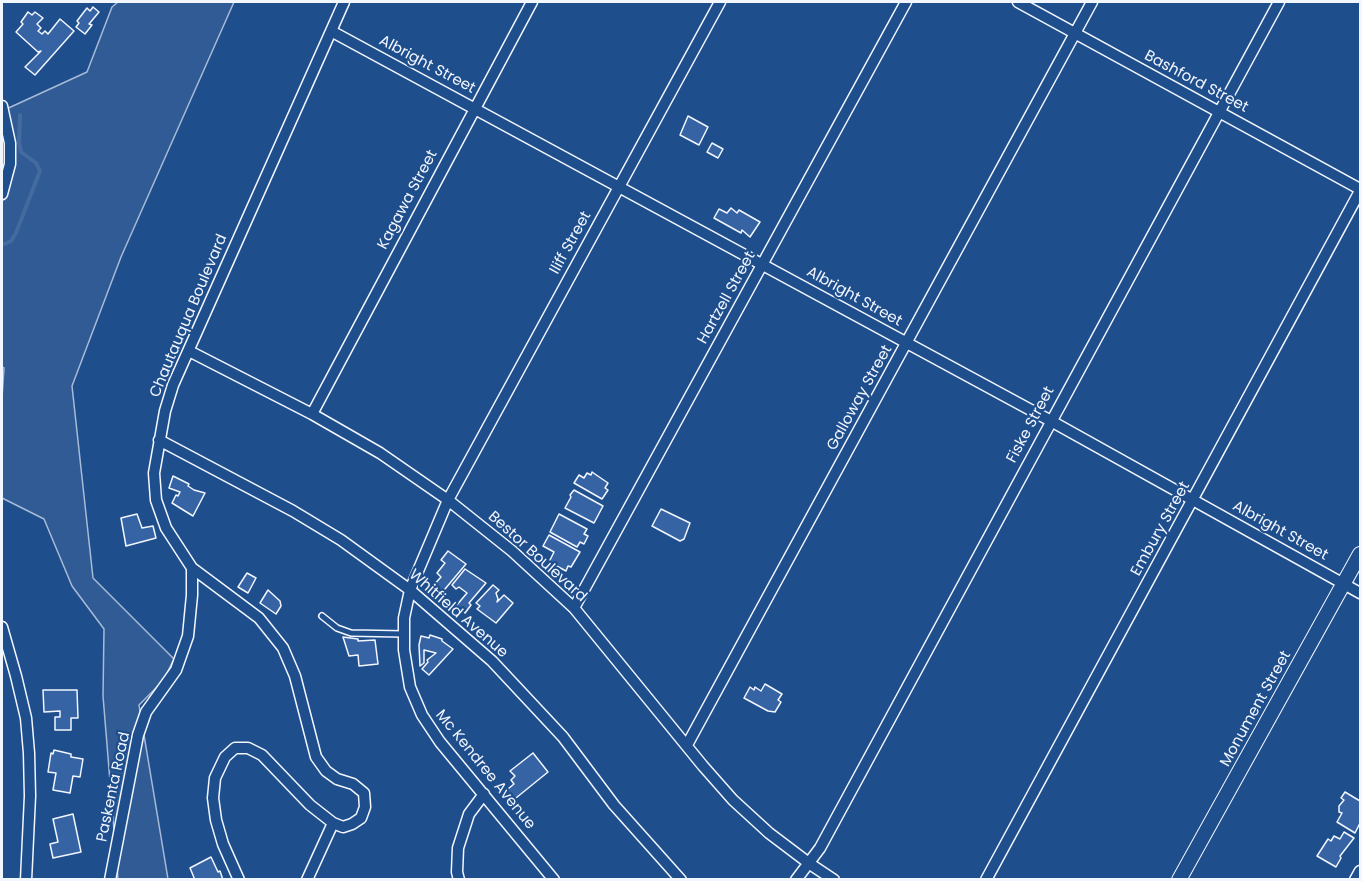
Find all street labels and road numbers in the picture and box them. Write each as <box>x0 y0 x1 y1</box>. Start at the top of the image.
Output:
street label: Albright Street <box>376 32 478 98</box>
street label: Bashford Street <box>1141 47 1251 117</box>
street label: Kagawa Street <box>374 147 442 253</box>
street label: Iliff Street <box>546 209 596 277</box>
street label: Chautauqua Boulevard <box>146 232 232 400</box>
street label: Hartzell Street <box>694 249 760 347</box>
street label: Albright Street <box>803 263 905 331</box>
street label: Galloway Street <box>824 342 896 454</box>
street label: Fiske Street <box>1003 384 1059 466</box>
street label: Embury Street <box>1128 479 1194 579</box>
street label: Albright Street <box>1229 497 1331 565</box>
street label: Bestor Boulevard <box>484 508 590 606</box>
street label: Whitfield Avenue <box>405 566 511 662</box>
street label: Monument Street <box>1217 648 1295 770</box>
street label: Mc Kendree Avenue <box>431 707 539 833</box>
street label: Paskenta Road <box>94 730 134 844</box>

